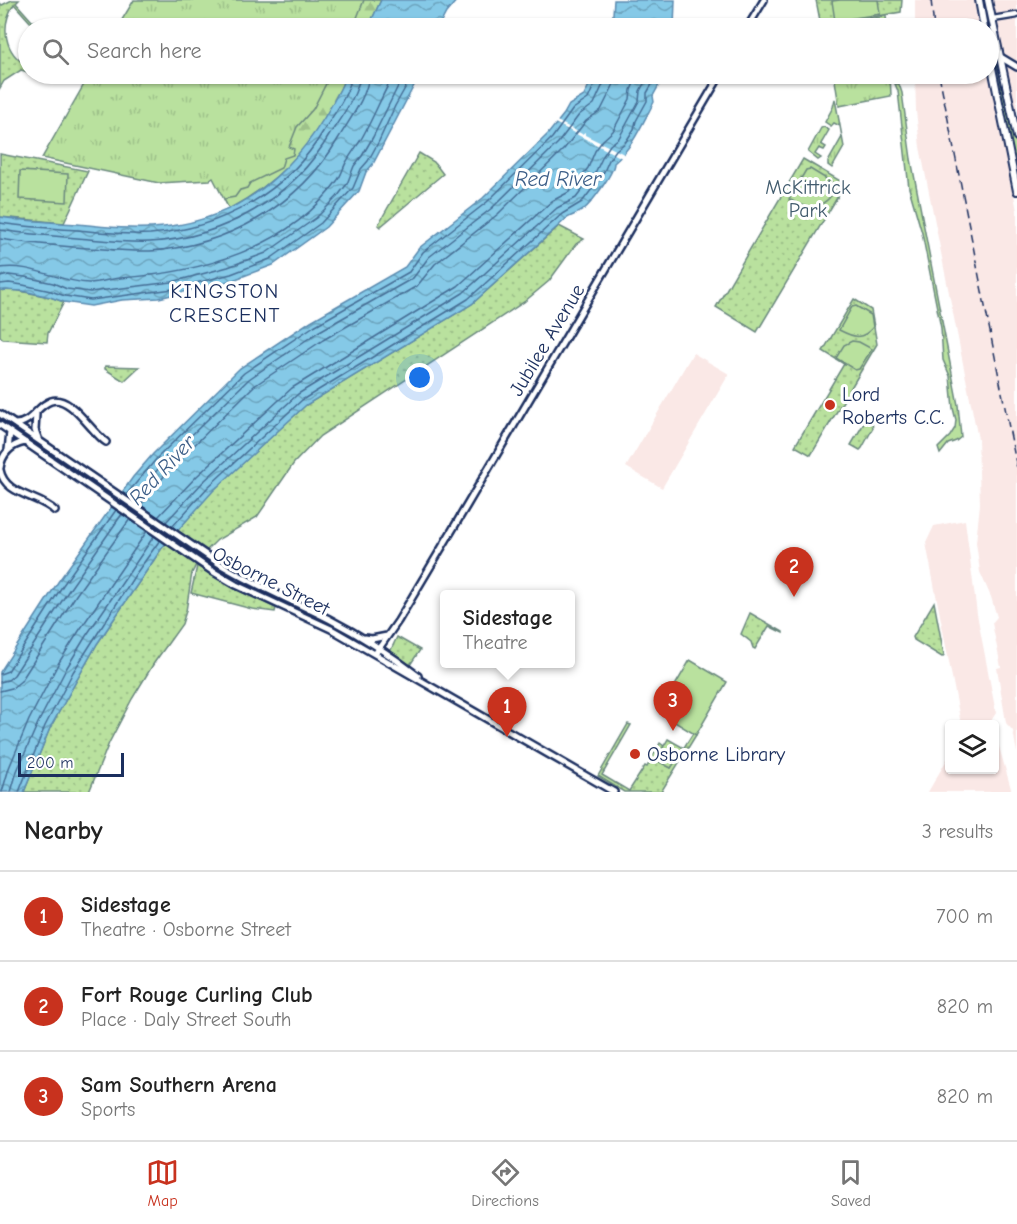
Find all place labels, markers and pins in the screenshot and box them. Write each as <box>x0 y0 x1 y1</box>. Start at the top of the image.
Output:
place label: Lord Roberts C.C. <box>842 383 944 429</box>
marker: Lord Roberts C.C. <box>823 398 837 412</box>
pin: 2 <box>774 548 814 597</box>
pin: 3 <box>654 682 692 731</box>
pin: 1 <box>488 688 526 737</box>
place label: Osborne Library <box>647 743 785 766</box>
marker: Osborne Library <box>628 747 642 761</box>

